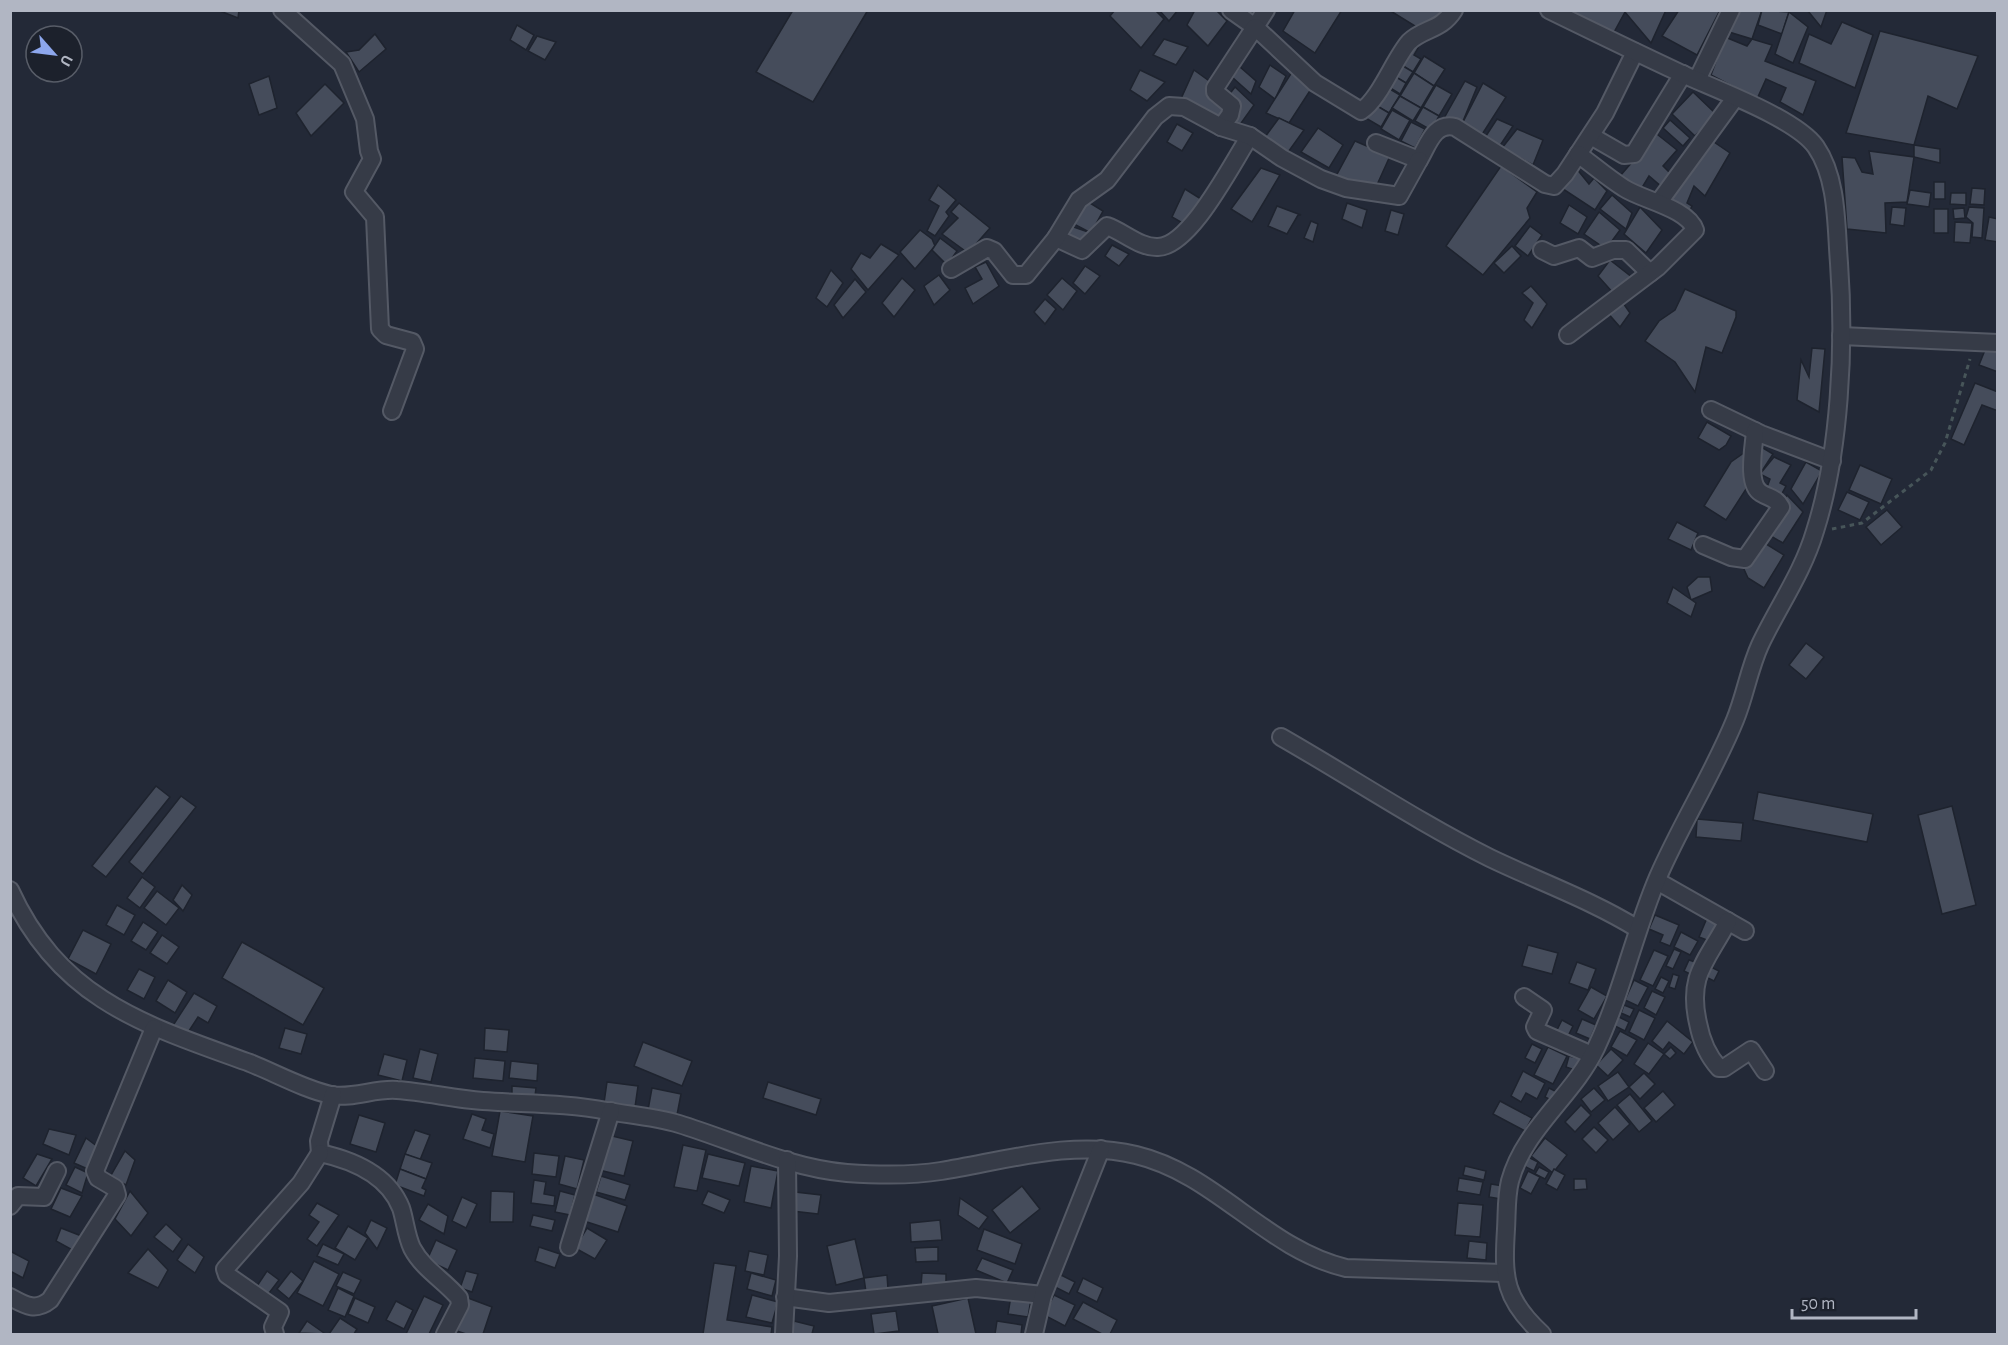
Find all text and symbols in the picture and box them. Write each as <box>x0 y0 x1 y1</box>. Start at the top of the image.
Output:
north arrow <box>24 24 84 84</box>
text: U <box>57 52 76 69</box>
scale bar <box>1792 1282 1916 1320</box>
text: 50 m <box>1801 1295 1835 1313</box>

